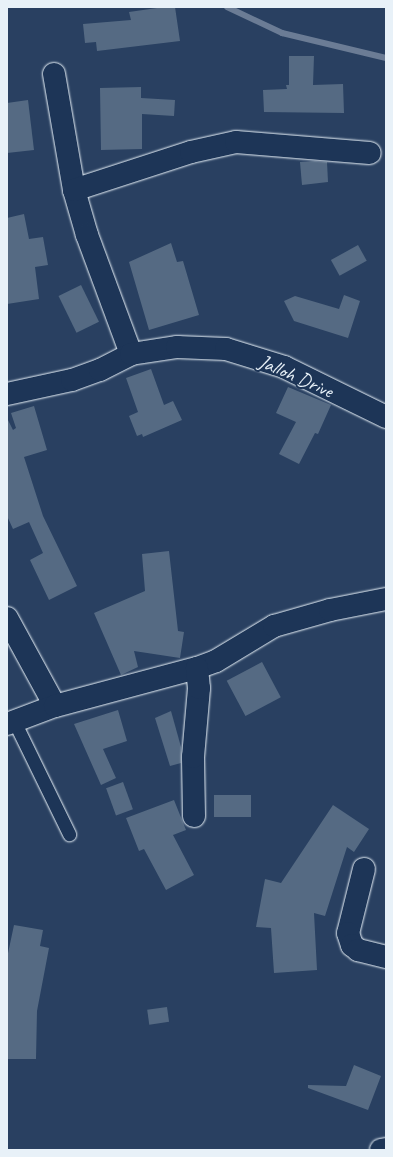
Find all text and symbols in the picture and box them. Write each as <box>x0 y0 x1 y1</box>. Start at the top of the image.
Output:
street label: Jalloh Drive <box>255 349 337 403</box>

